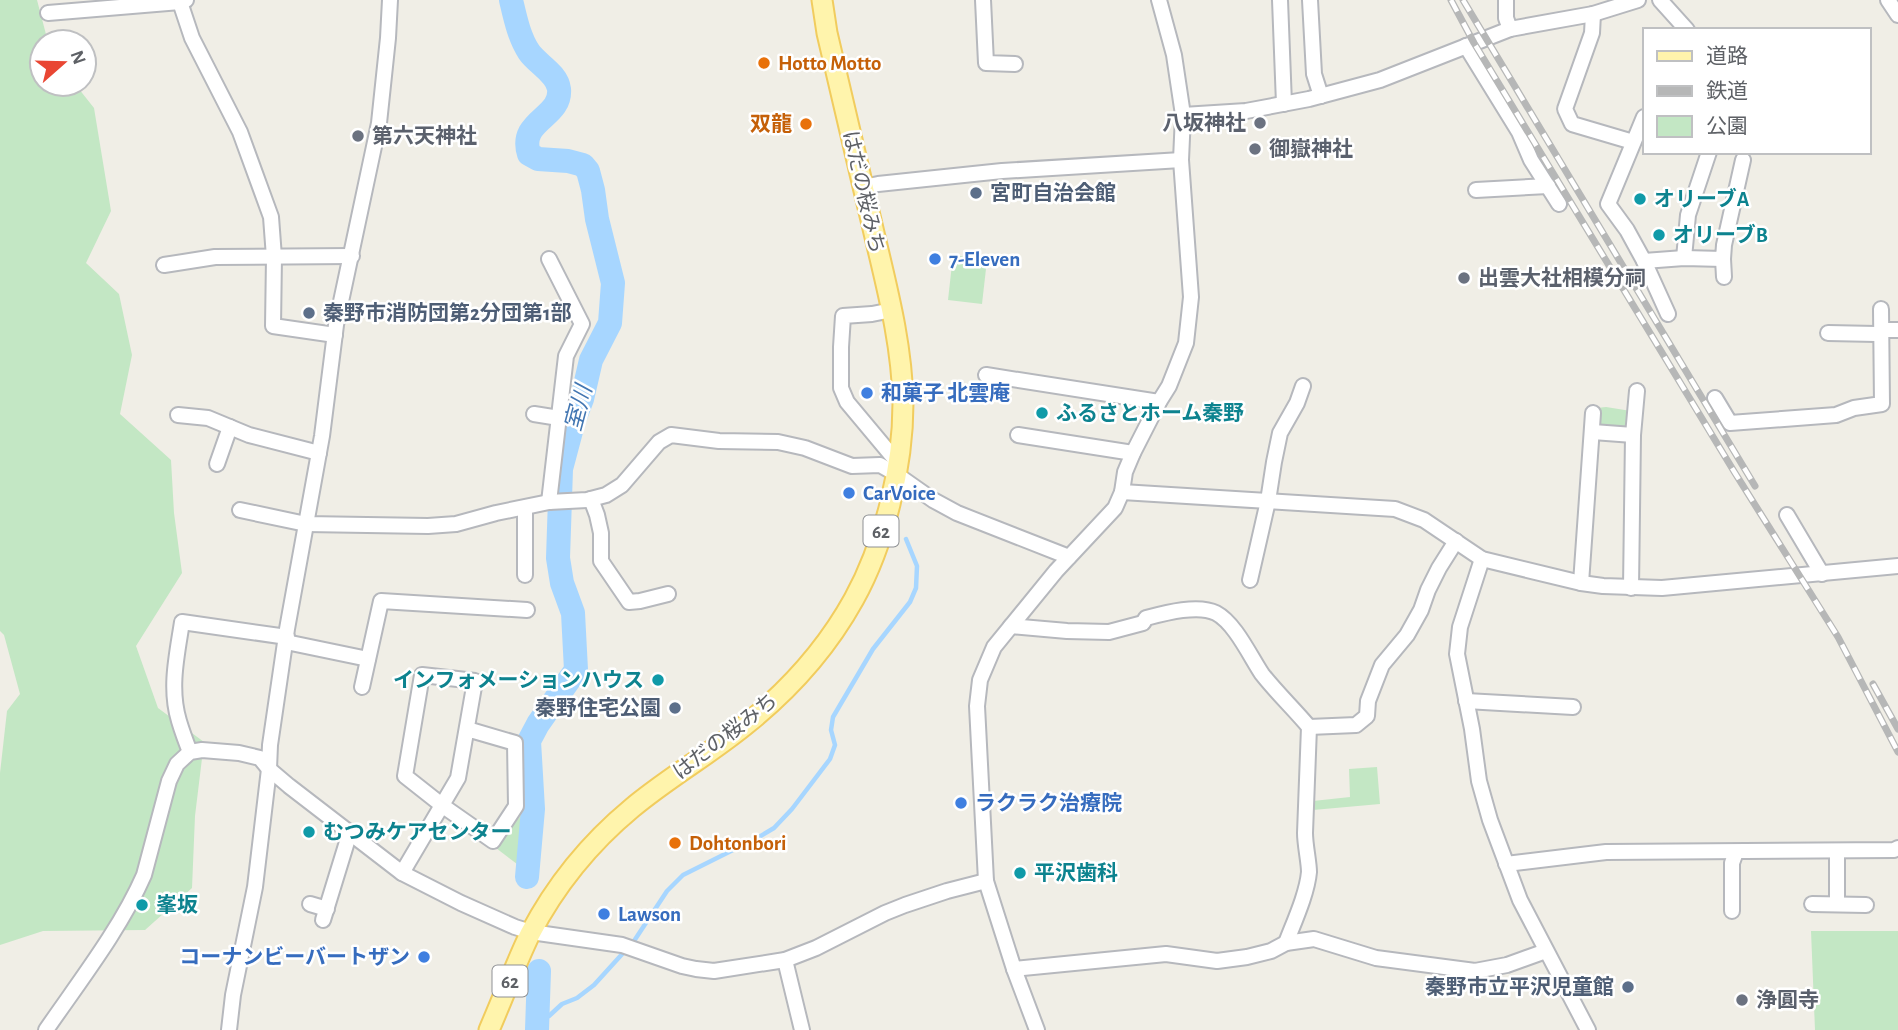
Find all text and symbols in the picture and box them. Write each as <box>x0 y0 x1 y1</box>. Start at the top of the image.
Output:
north arrow <box>28 28 98 98</box>
legend <box>1643 28 1870 154</box>
text: 道路 <box>1706 45 1748 67</box>
text: N <box>66 48 89 67</box>
place label: Hotto Motto <box>778 53 881 74</box>
marker: Hotto Motto <box>756 55 772 71</box>
text: 鉄道 <box>1706 80 1748 102</box>
place label: 八坂神社 <box>1162 111 1246 134</box>
place label: 双龍 <box>750 113 792 135</box>
marker: 八坂神社 <box>1252 115 1268 131</box>
marker: 双龍 <box>798 116 814 132</box>
text: 公園 <box>1706 116 1748 137</box>
place label: 第六天神社 <box>372 124 477 147</box>
marker: 第六天神社 <box>350 128 366 144</box>
street label: はだの桜みち <box>839 128 889 256</box>
place label: 御嶽神社 <box>1269 137 1353 160</box>
marker: 御嶽神社 <box>1247 141 1263 157</box>
place label: 宮町自治会館 <box>990 182 1116 204</box>
marker: 宮町自治会館 <box>968 185 984 201</box>
place label: オリーブA <box>1654 187 1750 210</box>
marker: オリーブA <box>1632 191 1648 207</box>
place label: オリーブB <box>1673 223 1768 246</box>
marker: オリーブB <box>1651 227 1667 243</box>
place label: 7-Eleven <box>949 249 1020 270</box>
marker: 7-Eleven <box>927 251 943 267</box>
place label: 出雲大社相模分祠 <box>1478 266 1646 289</box>
marker: 出雲大社相模分祠 <box>1456 270 1472 286</box>
place label: 秦野市消防団第2分団第1部 <box>323 302 571 324</box>
marker: 秦野市消防団第2分団第1部 <box>301 305 317 321</box>
water label: 室川 <box>560 380 597 434</box>
place label: 和菓子 北雲庵 <box>881 382 1010 404</box>
marker: 和菓子 北雲庵 <box>859 385 875 401</box>
place label: ふるさとホーム秦野 <box>1056 402 1244 424</box>
marker: ふるさとホーム秦野 <box>1034 405 1050 421</box>
place label: CarVoice <box>863 483 936 504</box>
marker: CarVoice <box>841 485 857 501</box>
road number: 62 <box>864 516 898 546</box>
place label: インフォメーションハウス <box>393 669 644 691</box>
marker: インフォメーションハウス <box>650 672 666 688</box>
street label: はだの桜みち <box>669 689 781 783</box>
place label: 秦野住宅公園 <box>535 697 661 719</box>
marker: 秦野住宅公園 <box>667 700 683 716</box>
place label: ラクラク治療院 <box>975 792 1122 814</box>
marker: ラクラク治療院 <box>953 795 969 811</box>
place label: むつみケアセンター <box>323 821 512 843</box>
marker: むつみケアセンター <box>301 824 317 840</box>
place label: Dohtonbori <box>689 833 787 854</box>
marker: Dohtonbori <box>667 835 683 851</box>
place label: 平沢歯科 <box>1034 862 1118 884</box>
marker: 平沢歯科 <box>1012 865 1028 881</box>
place label: 峯坂 <box>156 894 198 916</box>
marker: 峯坂 <box>134 897 150 913</box>
place label: Lawson <box>618 904 681 925</box>
marker: Lawson <box>596 906 612 922</box>
place label: コーナンビーバートザン <box>179 946 410 968</box>
marker: コーナンビーバートザン <box>416 949 432 965</box>
road number: 62 <box>492 965 528 996</box>
place label: 秦野市立平沢児童館 <box>1425 976 1614 998</box>
marker: 秦野市立平沢児童館 <box>1620 979 1636 995</box>
place label: 浄圓寺 <box>1756 989 1819 1011</box>
marker: 浄圓寺 <box>1734 992 1750 1008</box>

